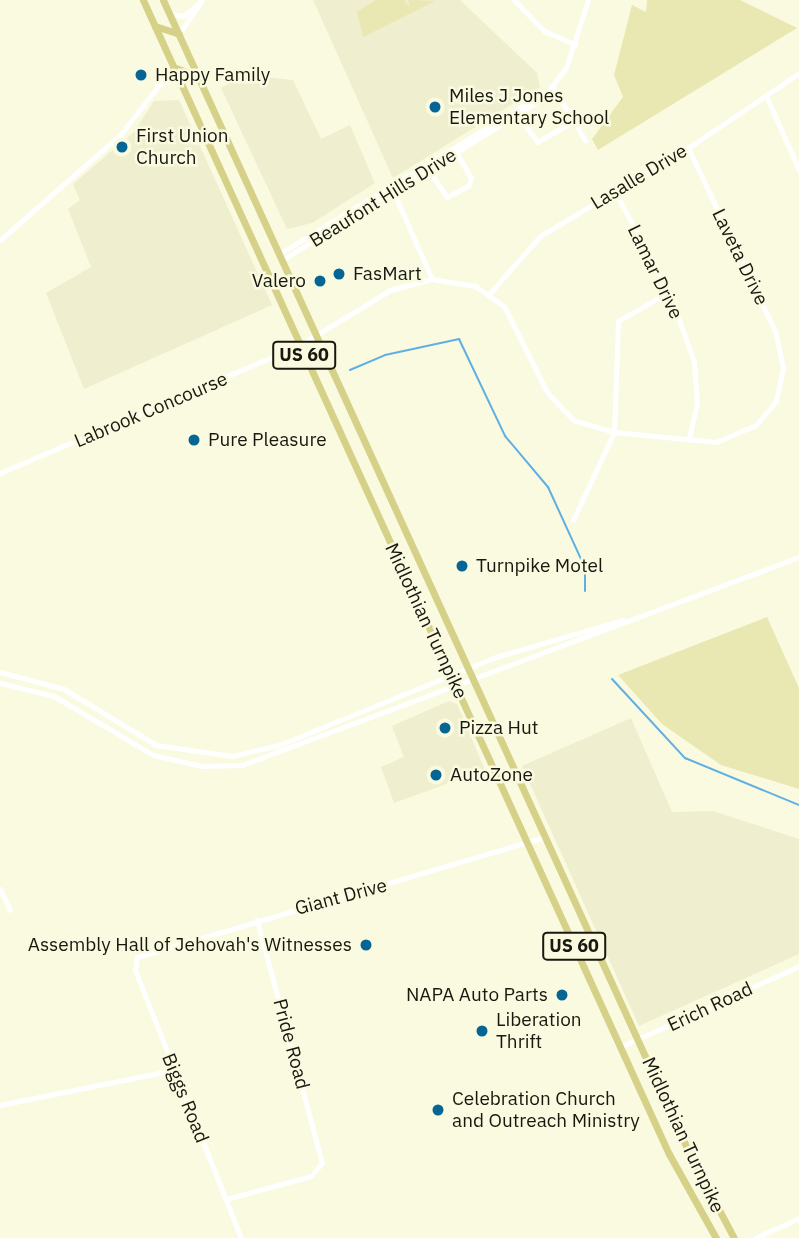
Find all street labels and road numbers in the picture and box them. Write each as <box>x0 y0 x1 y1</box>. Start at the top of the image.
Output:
street label: Lasalle Drive <box>587 139 691 215</box>
street label: Beaufont Hills Drive <box>305 144 461 252</box>
street label: Laveta Drive <box>707 205 773 309</box>
street label: Lamar Drive <box>622 221 688 323</box>
road number: US 60 <box>271 340 337 370</box>
street label: Labrook Concourse <box>71 367 231 453</box>
street label: Midlothian Turnpike <box>380 540 472 702</box>
street label: Giant Drive <box>293 874 389 920</box>
road number: US 60 <box>541 931 607 960</box>
street label: Erich Road <box>664 977 756 1037</box>
street label: Pride Road <box>268 996 314 1092</box>
street label: Biggs Road <box>157 1050 213 1146</box>
street label: Midlothian Turnpike <box>637 1054 729 1216</box>

